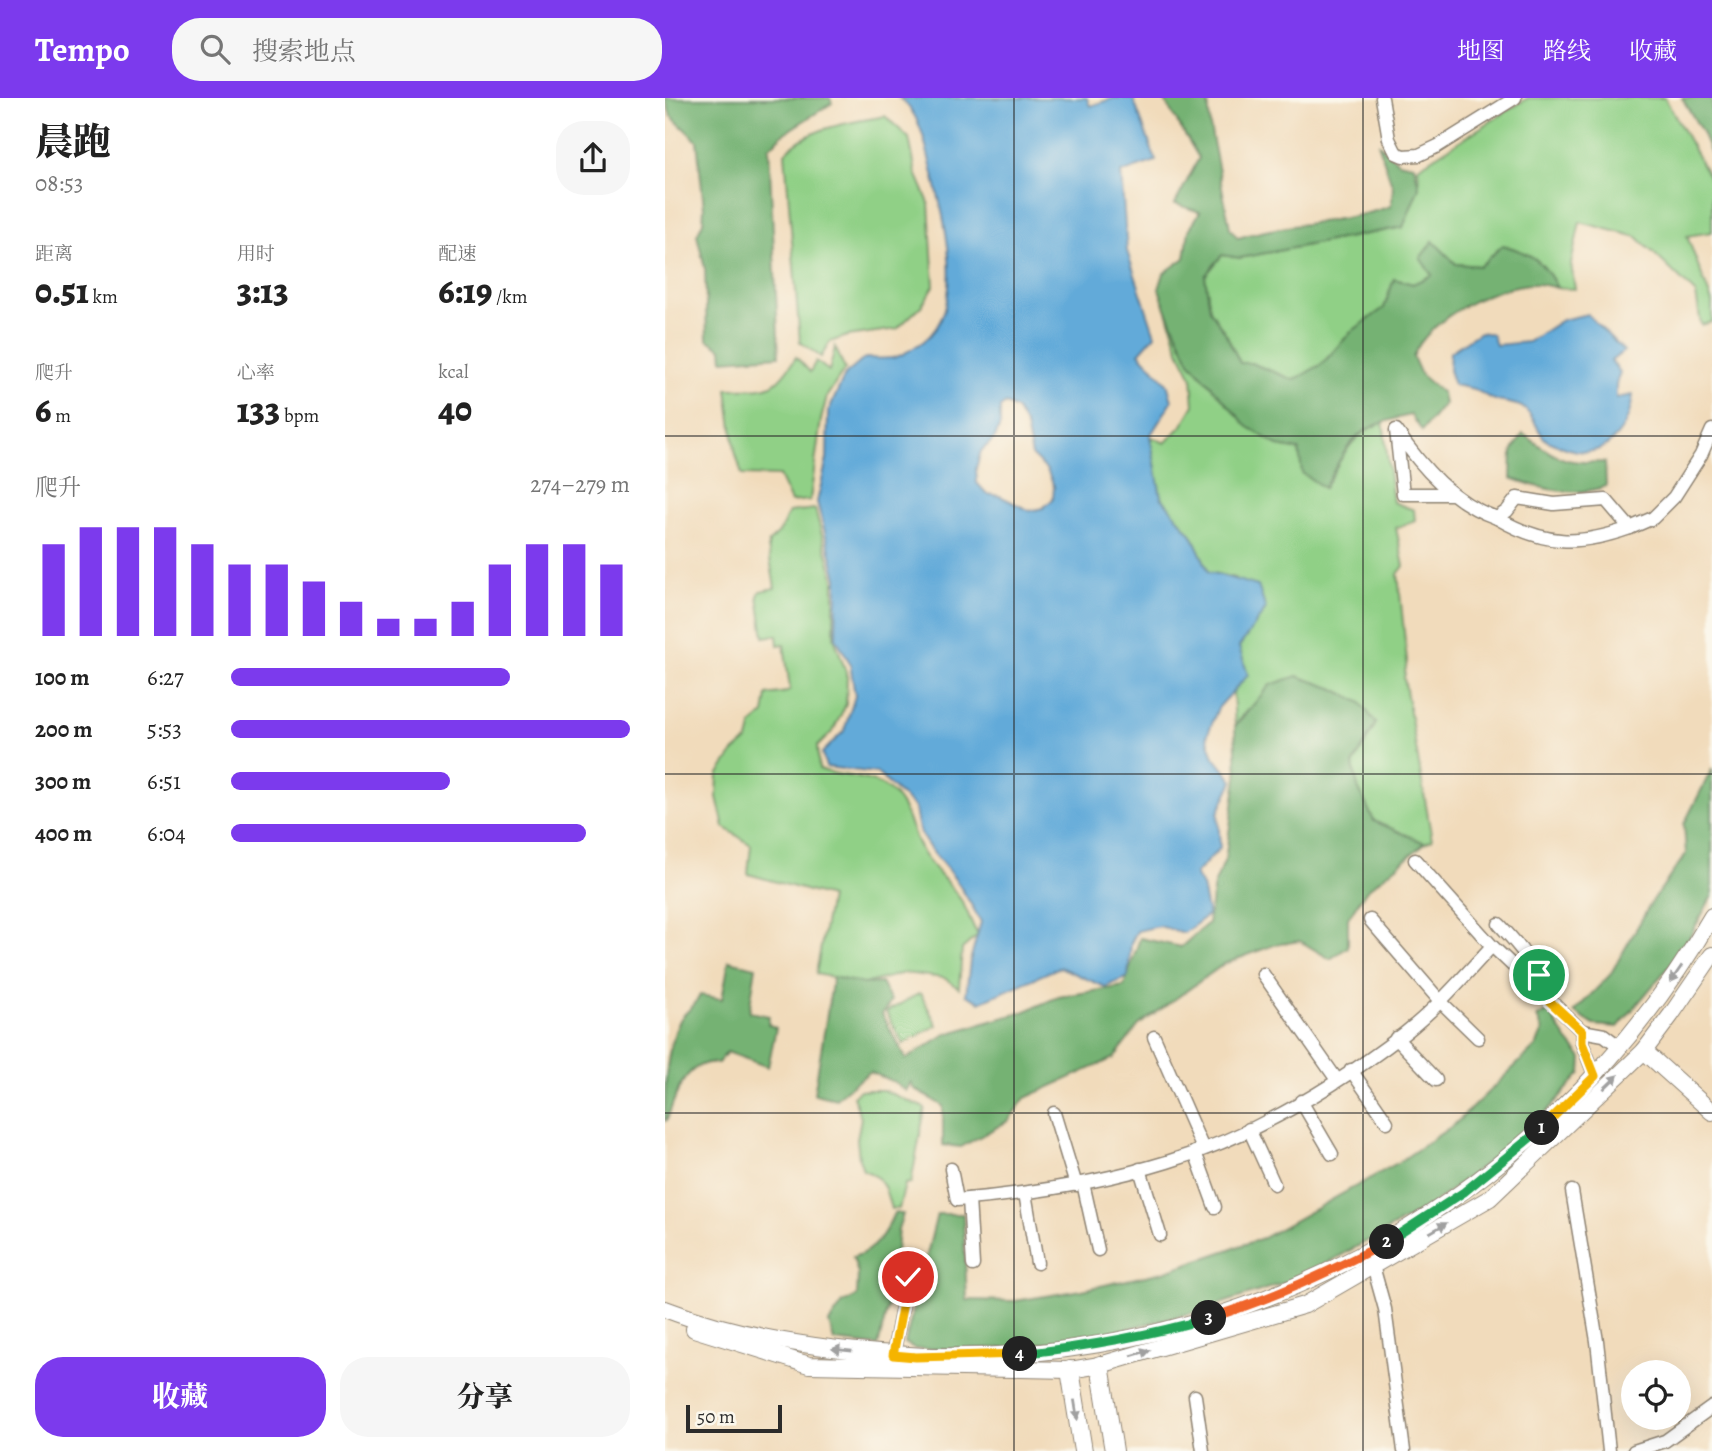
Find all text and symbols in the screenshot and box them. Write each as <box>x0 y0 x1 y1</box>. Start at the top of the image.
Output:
search box <box>172 18 662 81</box>
text: Tempo <box>35 27 130 72</box>
icon: search <box>196 30 234 68</box>
text: 搜索地点 <box>252 34 356 69</box>
text: 地图 <box>1457 35 1505 67</box>
text: 路线 <box>1543 35 1591 67</box>
text: 收藏 <box>1629 35 1677 67</box>
text: 晨跑 <box>35 116 111 168</box>
button: share <box>556 121 630 195</box>
text: 08:53 <box>35 168 83 199</box>
text: 距离 <box>35 241 73 267</box>
text: 用时 <box>237 241 275 267</box>
text: 配速 <box>438 241 476 267</box>
text: 0.51 <box>35 267 89 315</box>
text: 3:13 <box>237 267 288 315</box>
text: 6:19 <box>438 267 492 315</box>
text: km <box>89 284 118 310</box>
text: /km <box>492 284 528 310</box>
text: kcal <box>438 359 469 385</box>
text: 爬升 <box>35 360 73 386</box>
text: 心率 <box>237 360 275 386</box>
text: 40 <box>438 385 472 433</box>
text: 6 <box>35 386 51 434</box>
text: 133 <box>237 386 280 434</box>
text: m <box>51 403 71 429</box>
text: bpm <box>280 403 319 429</box>
text: 274–279 m <box>530 469 630 500</box>
text: 爬升 <box>35 472 81 503</box>
text: 100 m <box>35 662 90 693</box>
text: 6:27 <box>147 662 184 693</box>
text: 200 m <box>35 714 93 745</box>
text: 5:53 <box>147 714 182 745</box>
text: 300 m <box>35 766 91 797</box>
text: 6:51 <box>147 766 181 797</box>
text: 400 m <box>35 818 92 849</box>
text: 6:04 <box>147 818 186 849</box>
pin <box>1509 945 1569 1005</box>
icon: arrive <box>1520 956 1558 994</box>
one-way arrow <box>1669 965 1683 983</box>
one-way arrow <box>1602 1074 1619 1090</box>
pin: 1 <box>1525 1110 1559 1146</box>
text: 1 <box>1538 1114 1545 1140</box>
one-way arrow <box>1429 1222 1448 1234</box>
pin: 2 <box>1369 1224 1405 1260</box>
text: 2 <box>1382 1228 1391 1254</box>
pin <box>878 1247 938 1307</box>
icon: check <box>889 1258 927 1296</box>
pin: 3 <box>1191 1300 1227 1336</box>
text: 3 <box>1204 1304 1213 1330</box>
pin: 4 <box>1003 1336 1037 1372</box>
text: 4 <box>1015 1340 1024 1366</box>
one-way arrow <box>831 1344 853 1355</box>
one-way arrow <box>1130 1348 1151 1358</box>
button: 收藏 <box>35 1357 326 1437</box>
button: 分享 <box>340 1357 630 1437</box>
map controls <box>1621 1360 1691 1430</box>
button: locate <box>1621 1360 1691 1430</box>
one-way arrow <box>1071 1399 1082 1421</box>
scale bar <box>686 1402 782 1434</box>
text: 50 m <box>697 1404 735 1430</box>

